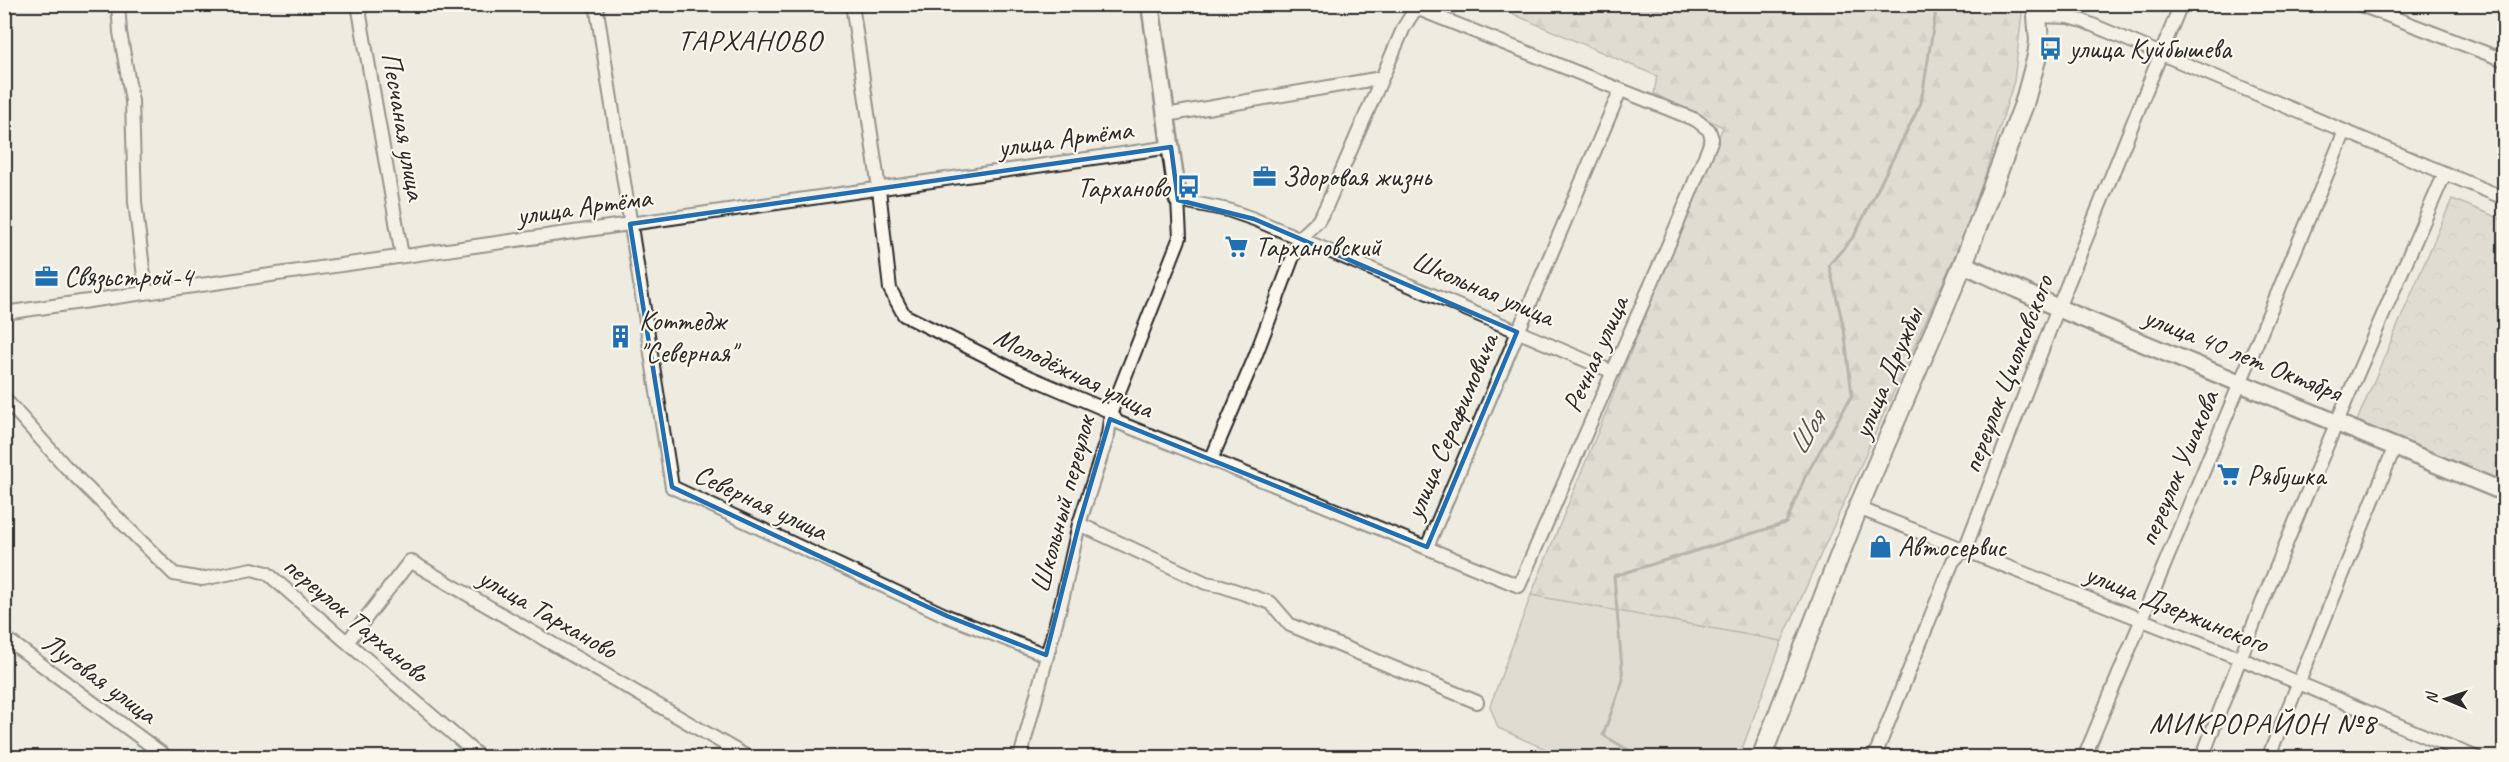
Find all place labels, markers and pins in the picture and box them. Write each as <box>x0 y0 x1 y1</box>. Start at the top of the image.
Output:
place label: улица Куйбышева <box>2067 31 2233 66</box>
bus stop icon: улица Куйбышева <box>2038 35 2064 61</box>
place label: Здоровая жизнь <box>1282 159 1433 194</box>
office icon: Здоровая жизнь <box>1251 163 1277 189</box>
place label: Тарханово <box>1077 170 1172 205</box>
bus stop icon: Тарханово <box>1175 174 1201 200</box>
place label: Тархановский <box>1255 229 1382 264</box>
supermarket icon: Тархановский <box>1224 233 1250 259</box>
place label: Связьстрой-4 <box>64 259 195 294</box>
office icon: Связьстрой-4 <box>33 263 59 289</box>
place label: Коттедж "Северная" <box>639 303 742 370</box>
building icon: Коттедж "Северная" <box>608 323 634 349</box>
place label: Рябушка <box>2247 458 2328 493</box>
supermarket icon: Рябушка <box>2216 462 2242 488</box>
place label: Автосервис <box>1898 529 2008 564</box>
shop icon: Автосервис <box>1867 533 1893 559</box>

